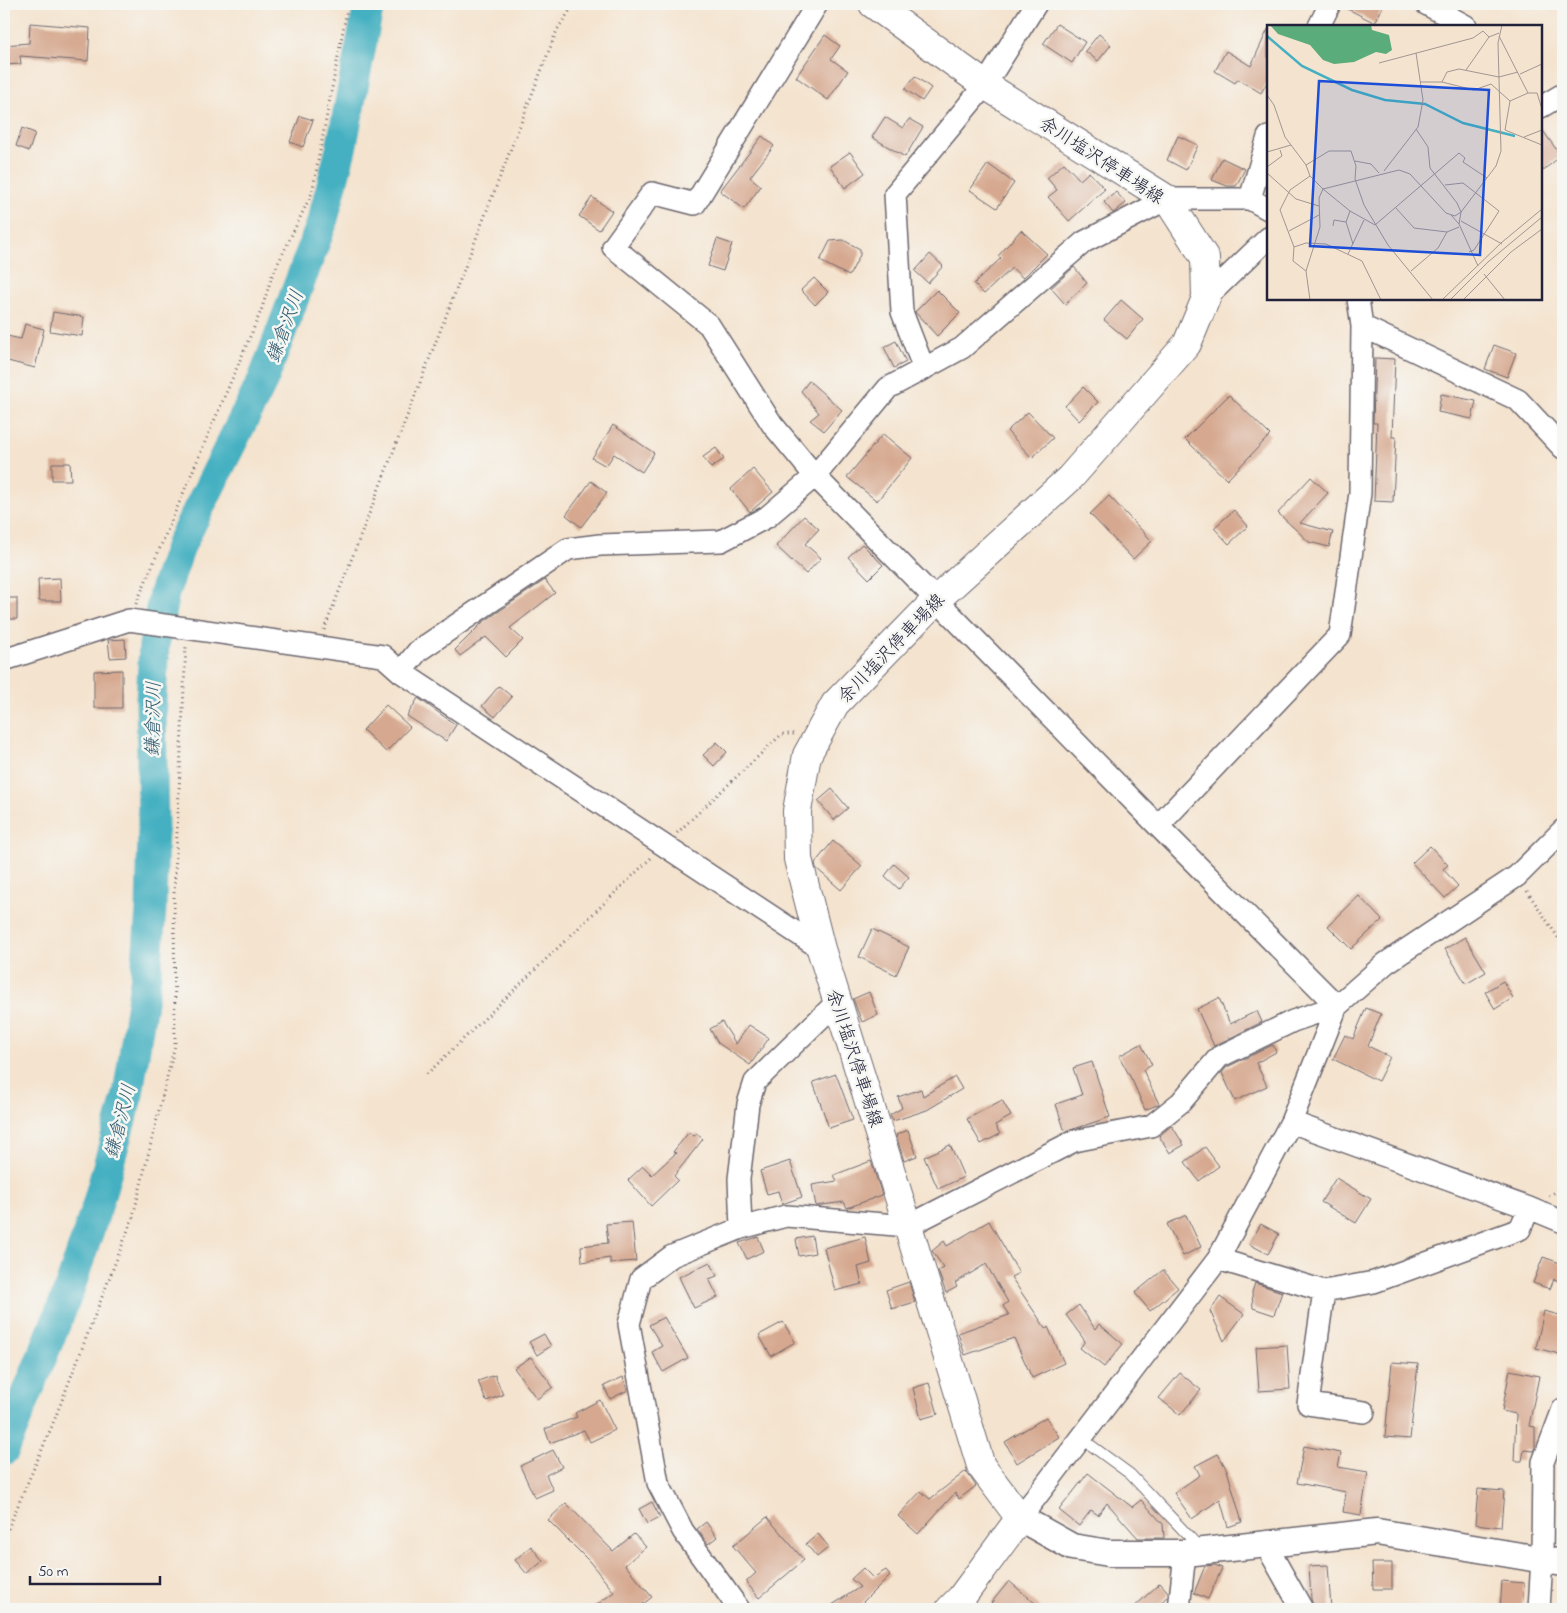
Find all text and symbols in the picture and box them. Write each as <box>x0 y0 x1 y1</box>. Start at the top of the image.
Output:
inset map <box>1267 25 1542 300</box>
street label: 余川塩沢停車場線 <box>1033 112 1168 212</box>
water label: 鎌倉沢川 <box>261 287 312 367</box>
street label: 余川塩沢停車場線 <box>833 589 952 710</box>
water label: 鎌倉沢川 <box>140 681 169 757</box>
street label: 余川塩沢停車場線 <box>818 986 888 1131</box>
water label: 鎌倉沢川 <box>99 1081 144 1162</box>
scale bar <box>30 1553 160 1585</box>
text: 50 m <box>38 1561 69 1583</box>

